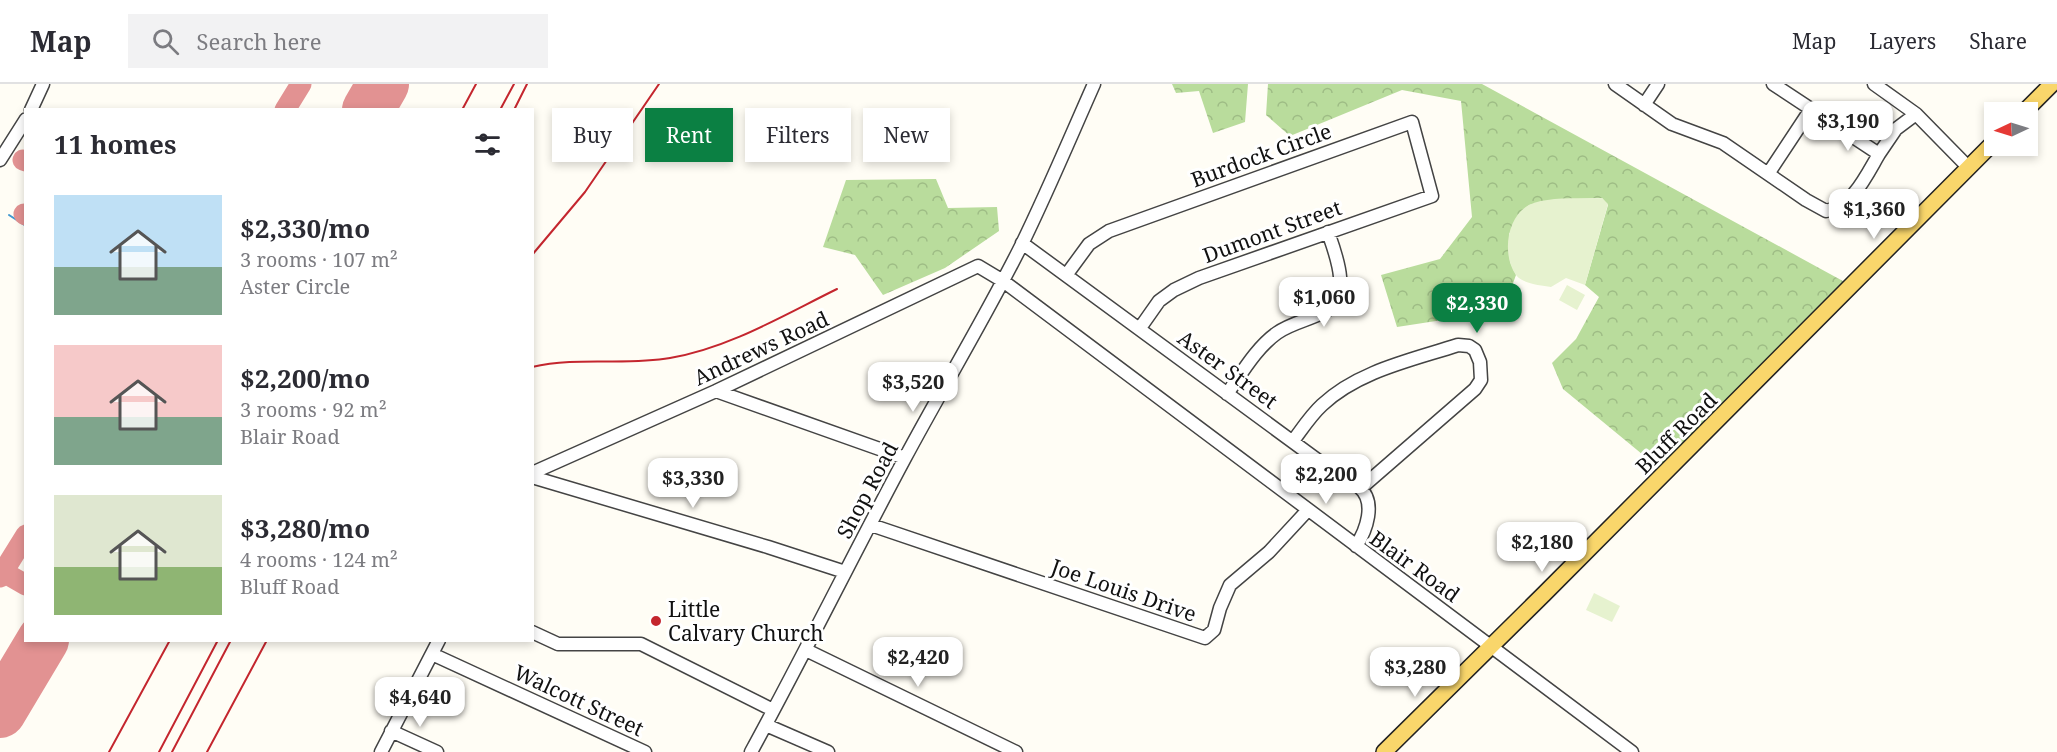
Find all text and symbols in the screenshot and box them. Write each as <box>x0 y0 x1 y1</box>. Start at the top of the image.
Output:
search box <box>128 14 548 68</box>
text: Map <box>30 22 92 60</box>
icon: search <box>149 25 182 58</box>
text: Search here <box>197 26 321 56</box>
text: Map <box>1792 27 1836 55</box>
text: Layers <box>1869 27 1936 55</box>
text: Share <box>1969 27 2027 55</box>
pin: $3,190 <box>1799 101 1897 152</box>
north arrow <box>1984 102 2038 156</box>
map controls <box>1984 102 2038 156</box>
text: $3,190 <box>1817 107 1879 134</box>
chip: Buy <box>552 108 633 162</box>
chip: Rent <box>645 108 733 162</box>
chip: Filters <box>745 108 851 162</box>
chip: New <box>863 108 950 162</box>
street label: Burdock Circle <box>1187 117 1335 193</box>
text: 11 homes <box>54 126 176 162</box>
icon: filters <box>471 128 504 161</box>
pin: $1,360 <box>1825 189 1923 240</box>
street label: Dumont Street <box>1199 193 1345 269</box>
text: $1,360 <box>1843 195 1905 222</box>
text: $2,330/mo <box>240 210 370 246</box>
icon: home <box>102 219 174 291</box>
text: 3 rooms · 107 m² <box>240 246 398 273</box>
text: Aster Circle <box>240 273 350 300</box>
pin: $1,060 <box>1275 277 1373 328</box>
text: $1,060 <box>1293 283 1355 310</box>
pin: $2,330 <box>1428 283 1526 334</box>
text: $2,330 <box>1446 289 1508 316</box>
street label: Andrews Road <box>689 304 833 392</box>
street label: Aster Street <box>1173 323 1283 415</box>
text: $2,200/mo <box>240 360 370 396</box>
pin: $3,520 <box>864 362 962 413</box>
text: $3,520 <box>882 368 944 395</box>
icon: home <box>102 369 174 441</box>
street label: Bluff Road <box>1629 386 1723 480</box>
text: 3 rooms · 92 m² <box>240 396 387 423</box>
text: Blair Road <box>240 423 340 450</box>
street label: Shop Road <box>830 437 904 543</box>
pin: $2,200 <box>1277 454 1375 505</box>
pin: $3,330 <box>644 458 742 509</box>
text: $2,200 <box>1295 460 1357 487</box>
text: $3,330 <box>662 464 724 491</box>
text: $3,280/mo <box>240 510 370 546</box>
icon: home <box>102 519 174 591</box>
pin: $2,180 <box>1493 522 1591 573</box>
street label: Blair Road <box>1364 524 1466 608</box>
text: $2,180 <box>1511 528 1573 555</box>
text: 4 rooms · 124 m² <box>240 546 398 573</box>
street label: Joe Louis Drive <box>1047 552 1200 628</box>
text: Bluff Road <box>240 573 340 600</box>
place label: Little Calvary Church <box>668 595 824 647</box>
marker: Little Calvary Church <box>649 614 663 628</box>
pin: $2,420 <box>869 637 967 688</box>
text: $2,420 <box>887 643 949 670</box>
pin: $3,280 <box>1366 647 1464 698</box>
text: $3,280 <box>1384 653 1446 680</box>
street label: Walcott Street <box>510 658 648 742</box>
pin: $4,640 <box>371 677 469 728</box>
text: $4,640 <box>389 683 451 710</box>

